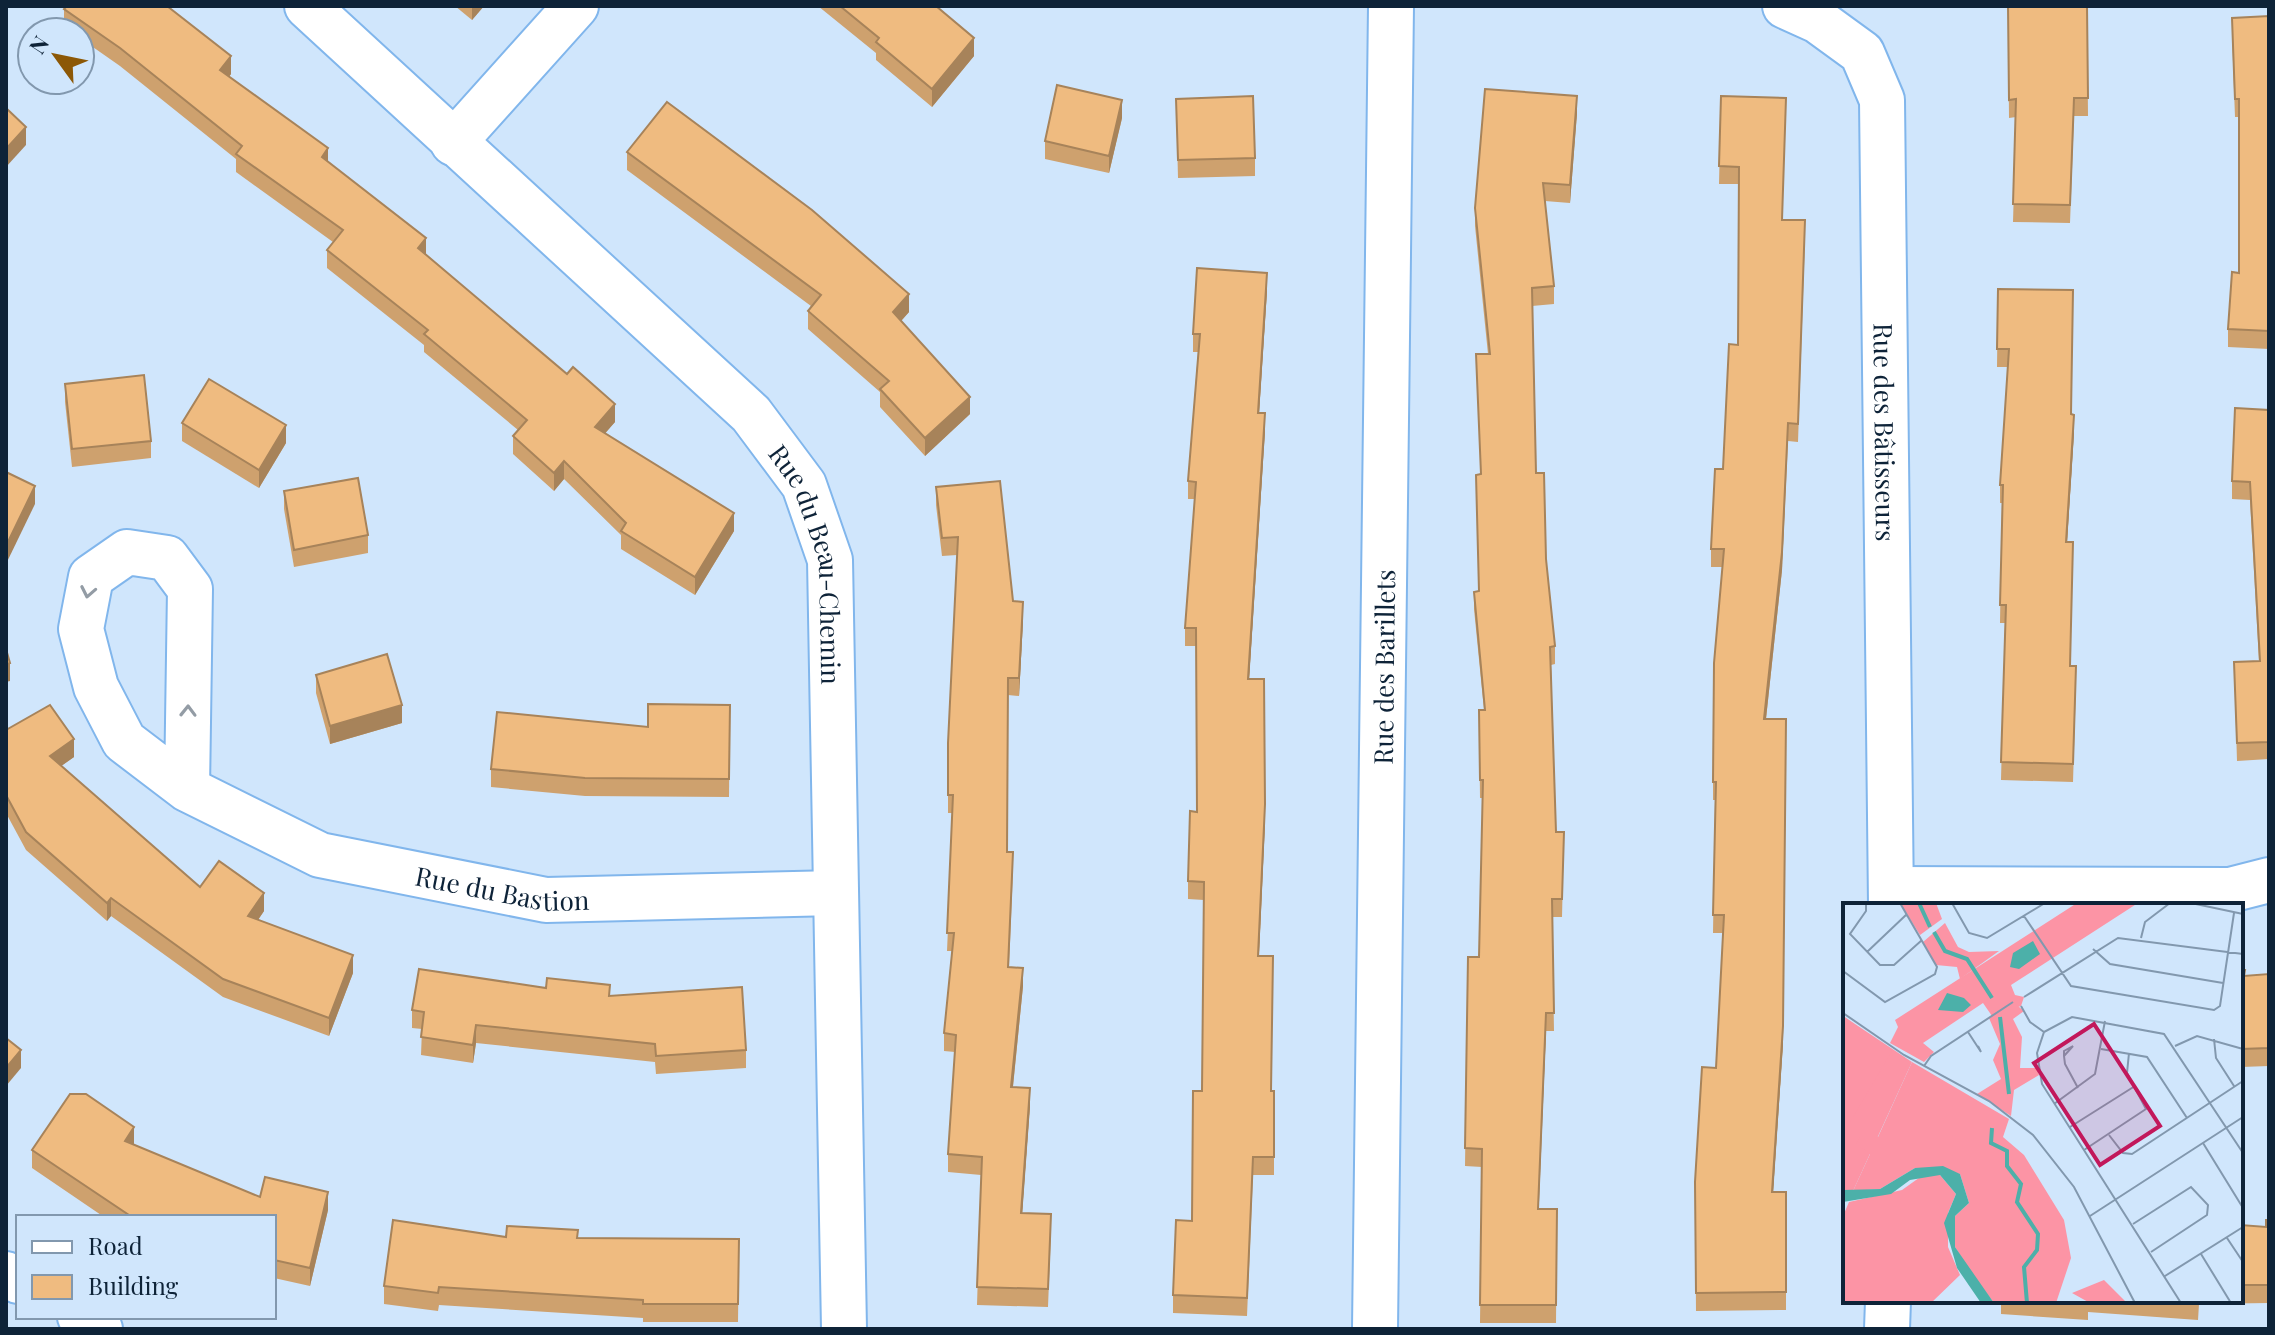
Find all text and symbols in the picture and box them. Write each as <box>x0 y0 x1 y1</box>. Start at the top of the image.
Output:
north arrow <box>16 16 96 96</box>
text: N <box>21 30 55 59</box>
street label: Rue des Bâtisseurs <box>1867 323 1904 542</box>
street label: Rue du Beau-Chemin <box>762 437 850 685</box>
street label: Rue des Barillets <box>1364 569 1402 765</box>
one-way arrow <box>81 585 98 599</box>
one-way arrow <box>179 704 197 717</box>
street label: Rue du Bastion <box>413 857 590 918</box>
inset map <box>1843 903 2243 1303</box>
legend <box>16 1215 276 1319</box>
text: Road <box>88 1229 143 1261</box>
text: Building <box>88 1269 179 1301</box>

